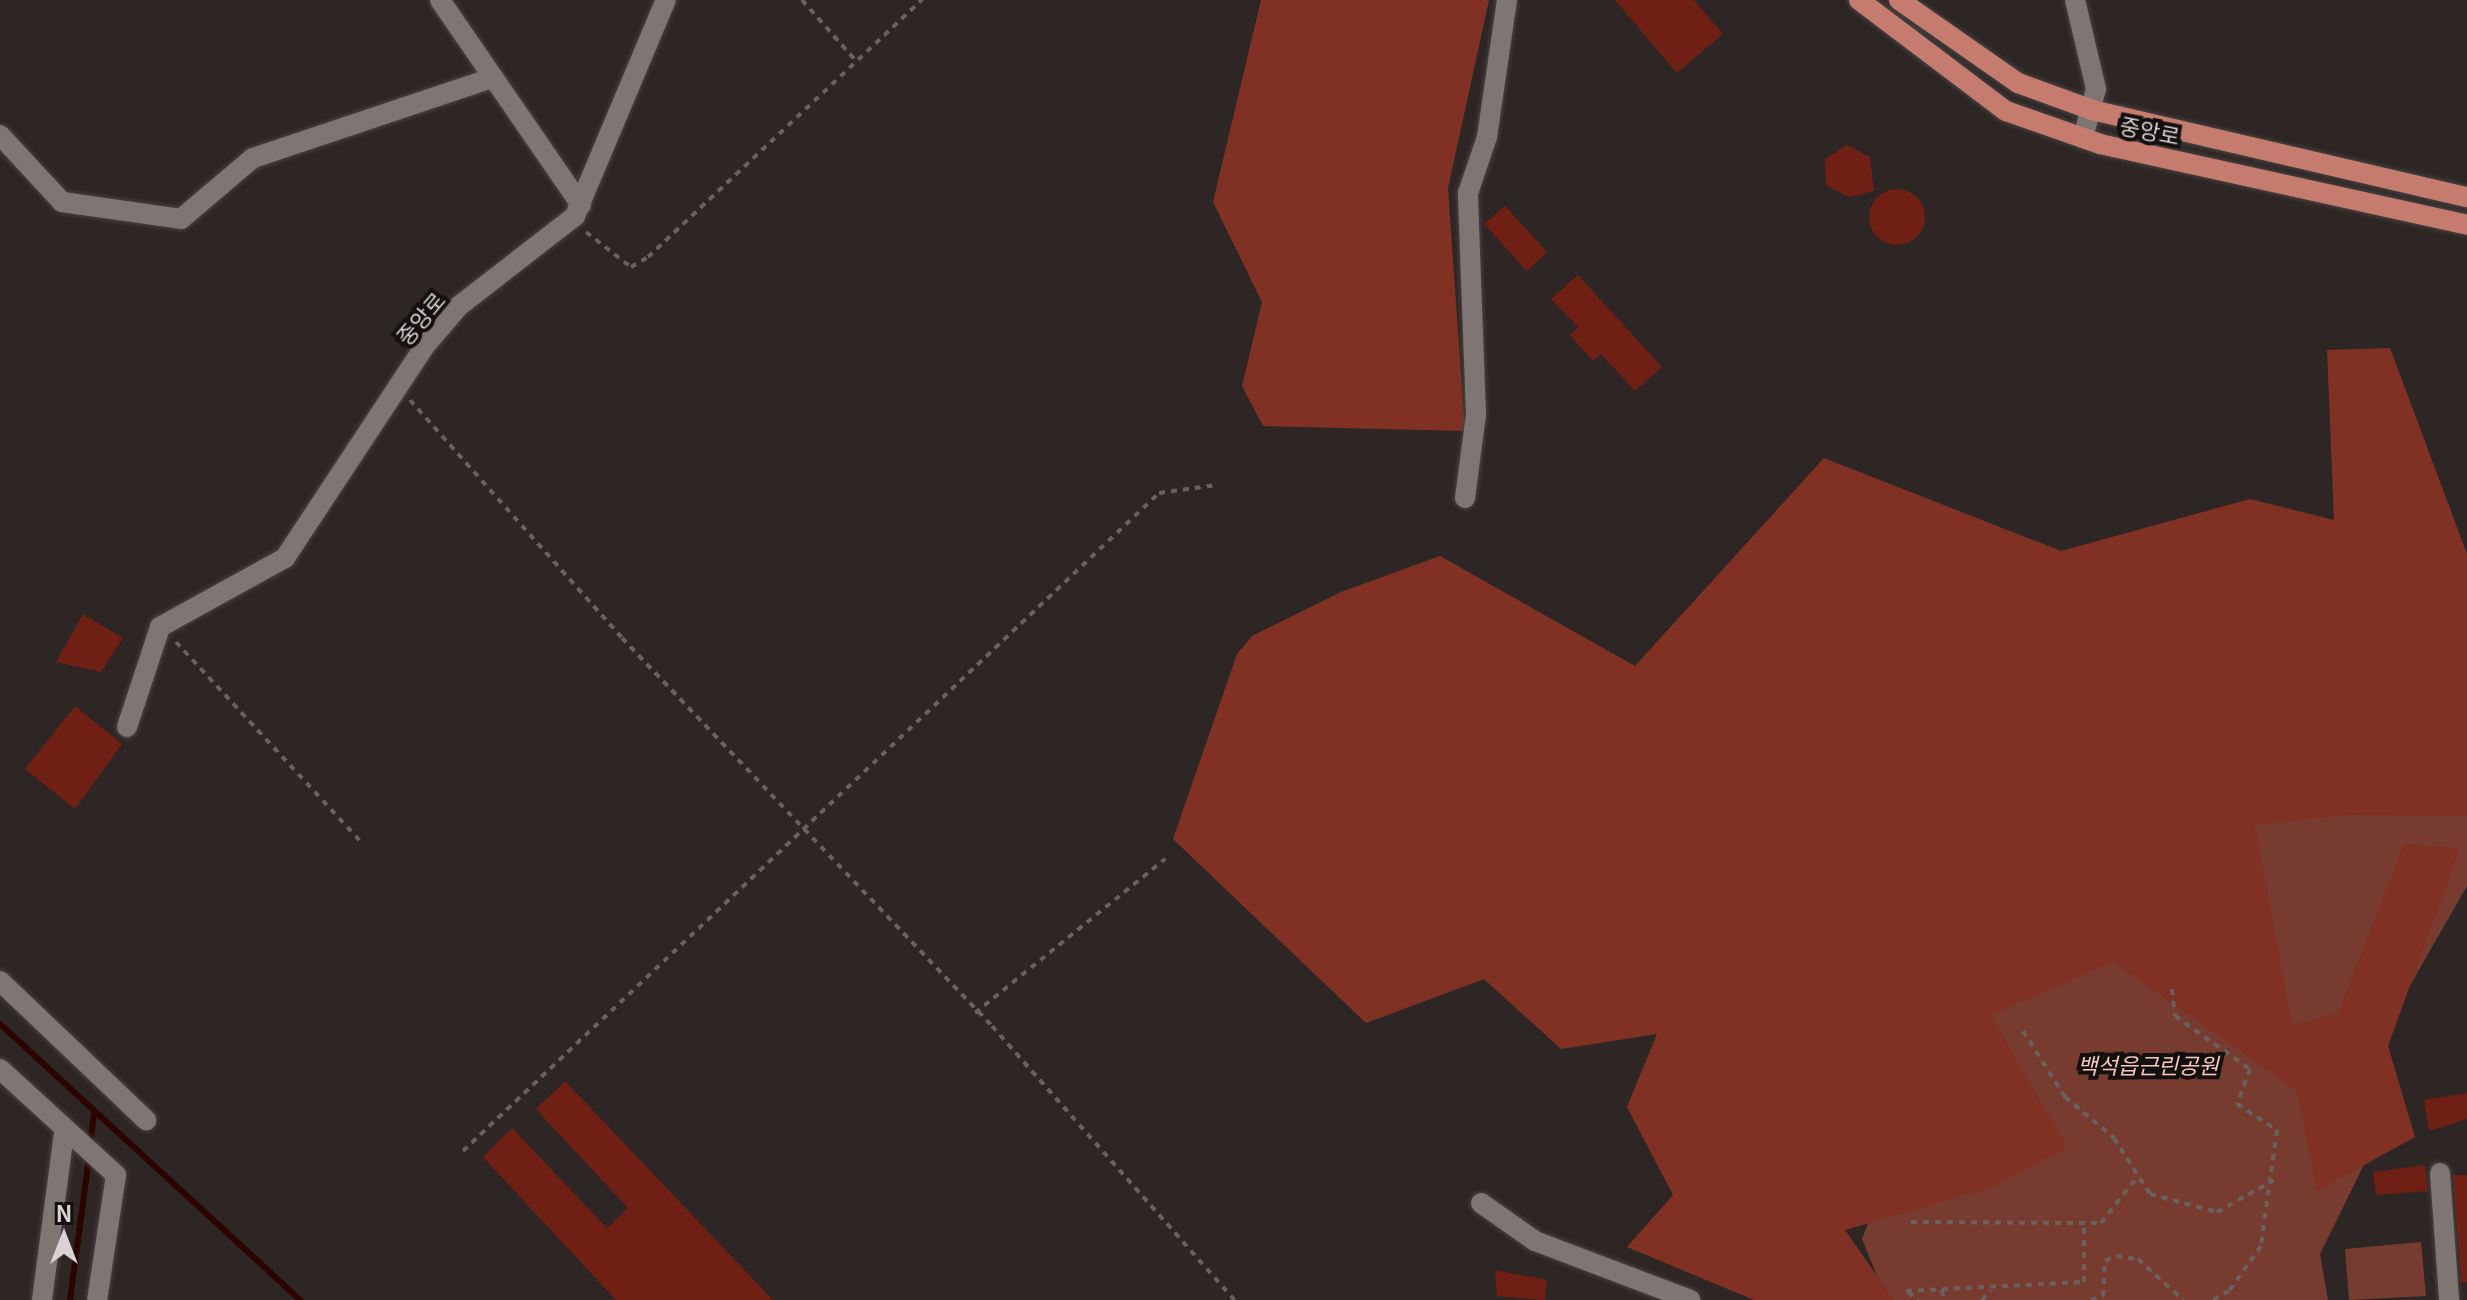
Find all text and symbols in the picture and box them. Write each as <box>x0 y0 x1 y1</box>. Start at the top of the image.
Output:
street label: 중앙로 <box>2118 111 2182 149</box>
street label: 중앙로 <box>390 286 450 350</box>
park label: 백석읍근린공원 <box>2077 1052 2219 1078</box>
north arrow <box>24 1196 104 1276</box>
text: N <box>56 1196 72 1228</box>

